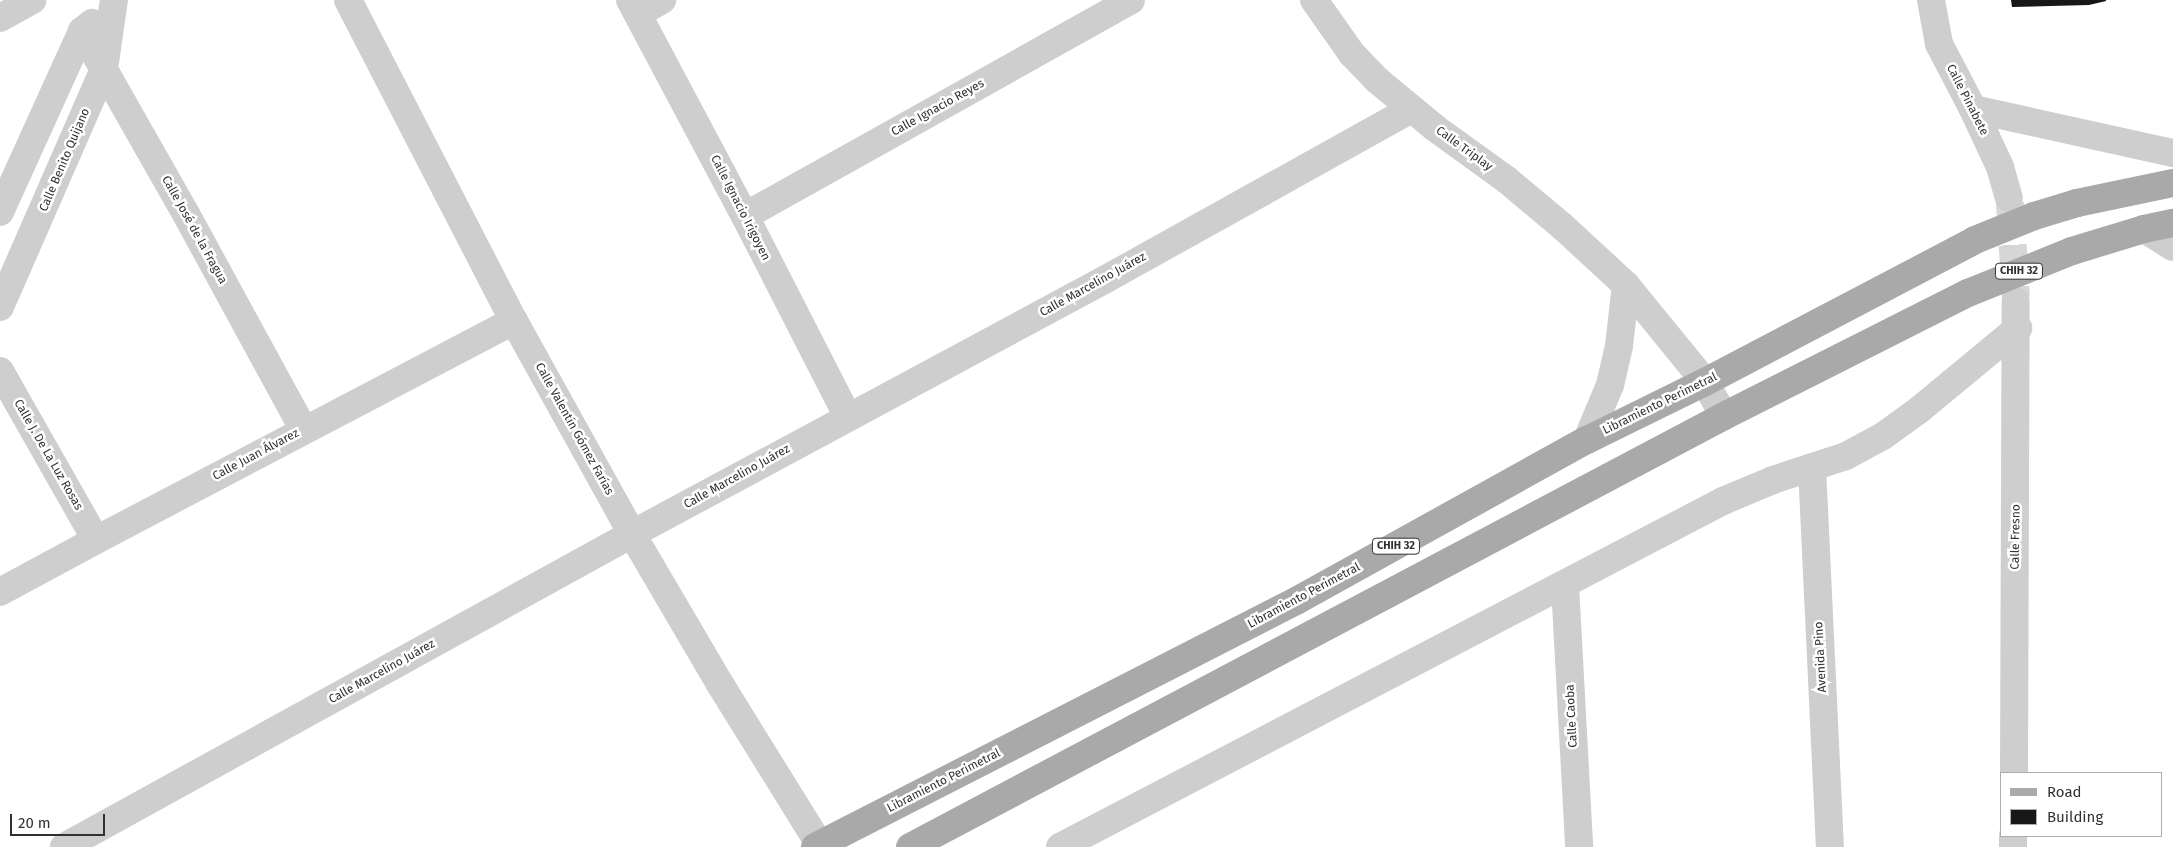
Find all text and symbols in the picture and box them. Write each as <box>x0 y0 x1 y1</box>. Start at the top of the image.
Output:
street label: Calle Pinabete <box>1943 62 1991 138</box>
street label: Calle Ignacio Reyes <box>889 77 987 139</box>
street label: Calle Benito Quijano <box>37 106 93 214</box>
street label: Calle Triplay <box>1433 124 1495 174</box>
street label: Calle Ignacio Irigoyen <box>707 153 773 263</box>
street label: Calle José de la Fragua <box>158 173 230 287</box>
street label: Calle Marcelino Juárez <box>1037 250 1149 320</box>
road number: CHIH 32 <box>1994 262 2044 280</box>
street label: Calle Valentín Gómez Farías <box>532 360 616 498</box>
street label: Libramiento Perimetral <box>1601 370 1719 438</box>
street label: Calle J. De La Luz Rosas <box>10 397 86 513</box>
street label: Calle Juan Álvarez <box>210 426 302 484</box>
street label: Calle Marcelino Juárez <box>681 442 793 512</box>
street label: Calle Fresno <box>2008 504 2024 570</box>
road number: CHIH 32 <box>1371 538 1421 554</box>
street label: Libramiento Perimetral <box>1245 560 1363 632</box>
street label: Avenida Pino <box>1812 621 1830 693</box>
street label: Calle Marcelino Juárez <box>326 637 438 707</box>
street label: Calle Caoba <box>1563 684 1581 748</box>
street label: Libramiento Perimetral <box>885 746 1003 816</box>
legend <box>2000 772 2163 837</box>
text: Road <box>2047 783 2082 801</box>
scale bar <box>12 804 108 836</box>
text: Building <box>2047 808 2103 826</box>
text: 20 m <box>18 814 51 832</box>

